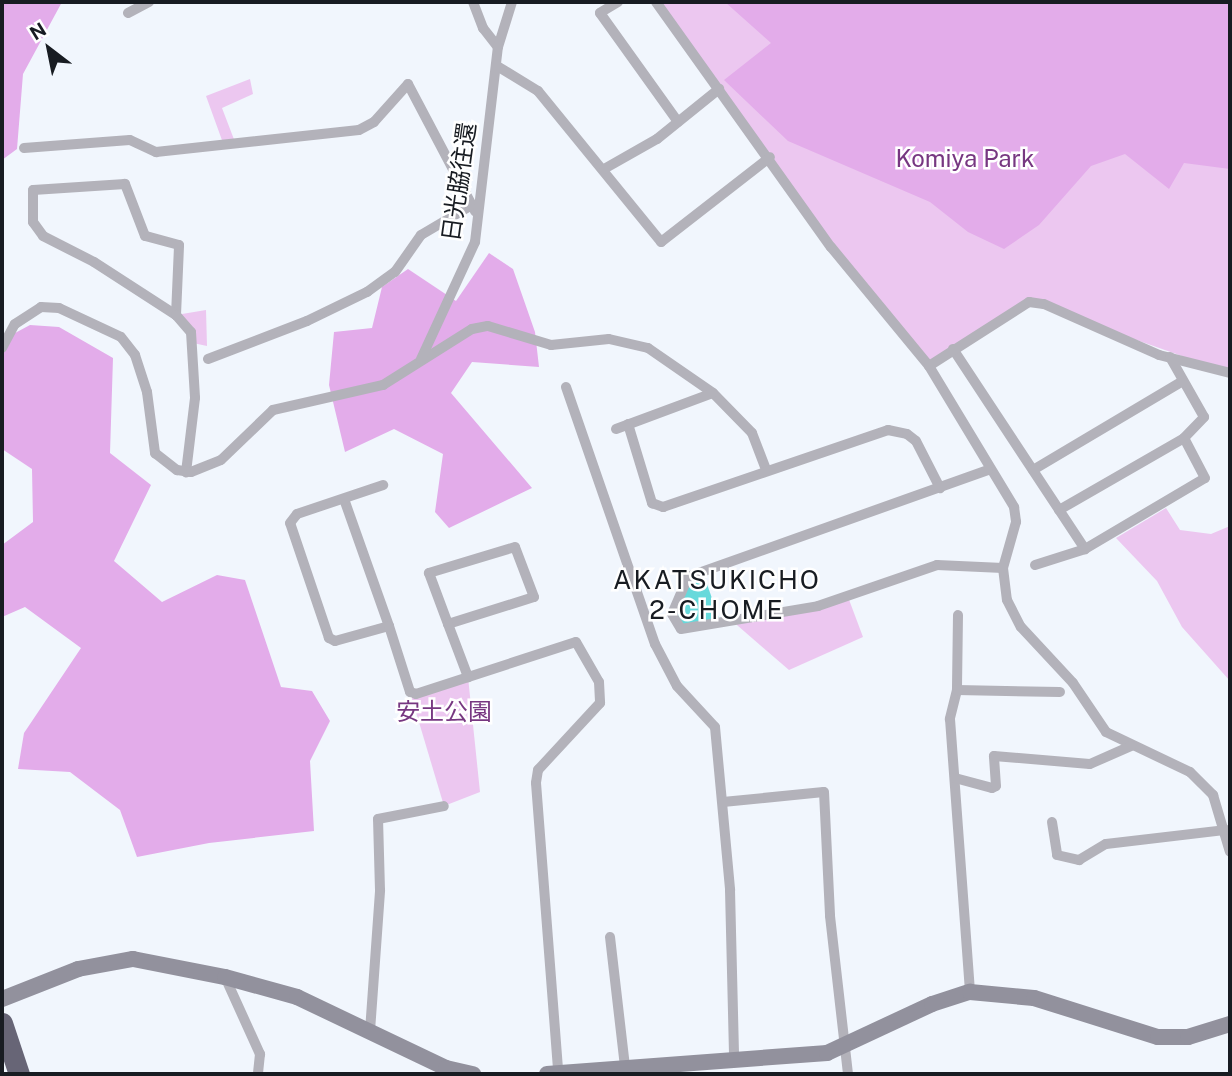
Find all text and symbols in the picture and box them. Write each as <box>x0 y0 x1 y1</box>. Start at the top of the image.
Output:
north arrow <box>14 14 84 84</box>
text: N <box>26 18 50 44</box>
street label: 日光脇往還 <box>436 121 482 243</box>
park label: Komiya Park <box>896 145 1034 173</box>
district label: AKATSUKICHO 2-CHOME <box>614 564 820 626</box>
park label: 安土公園 <box>396 698 492 726</box>

